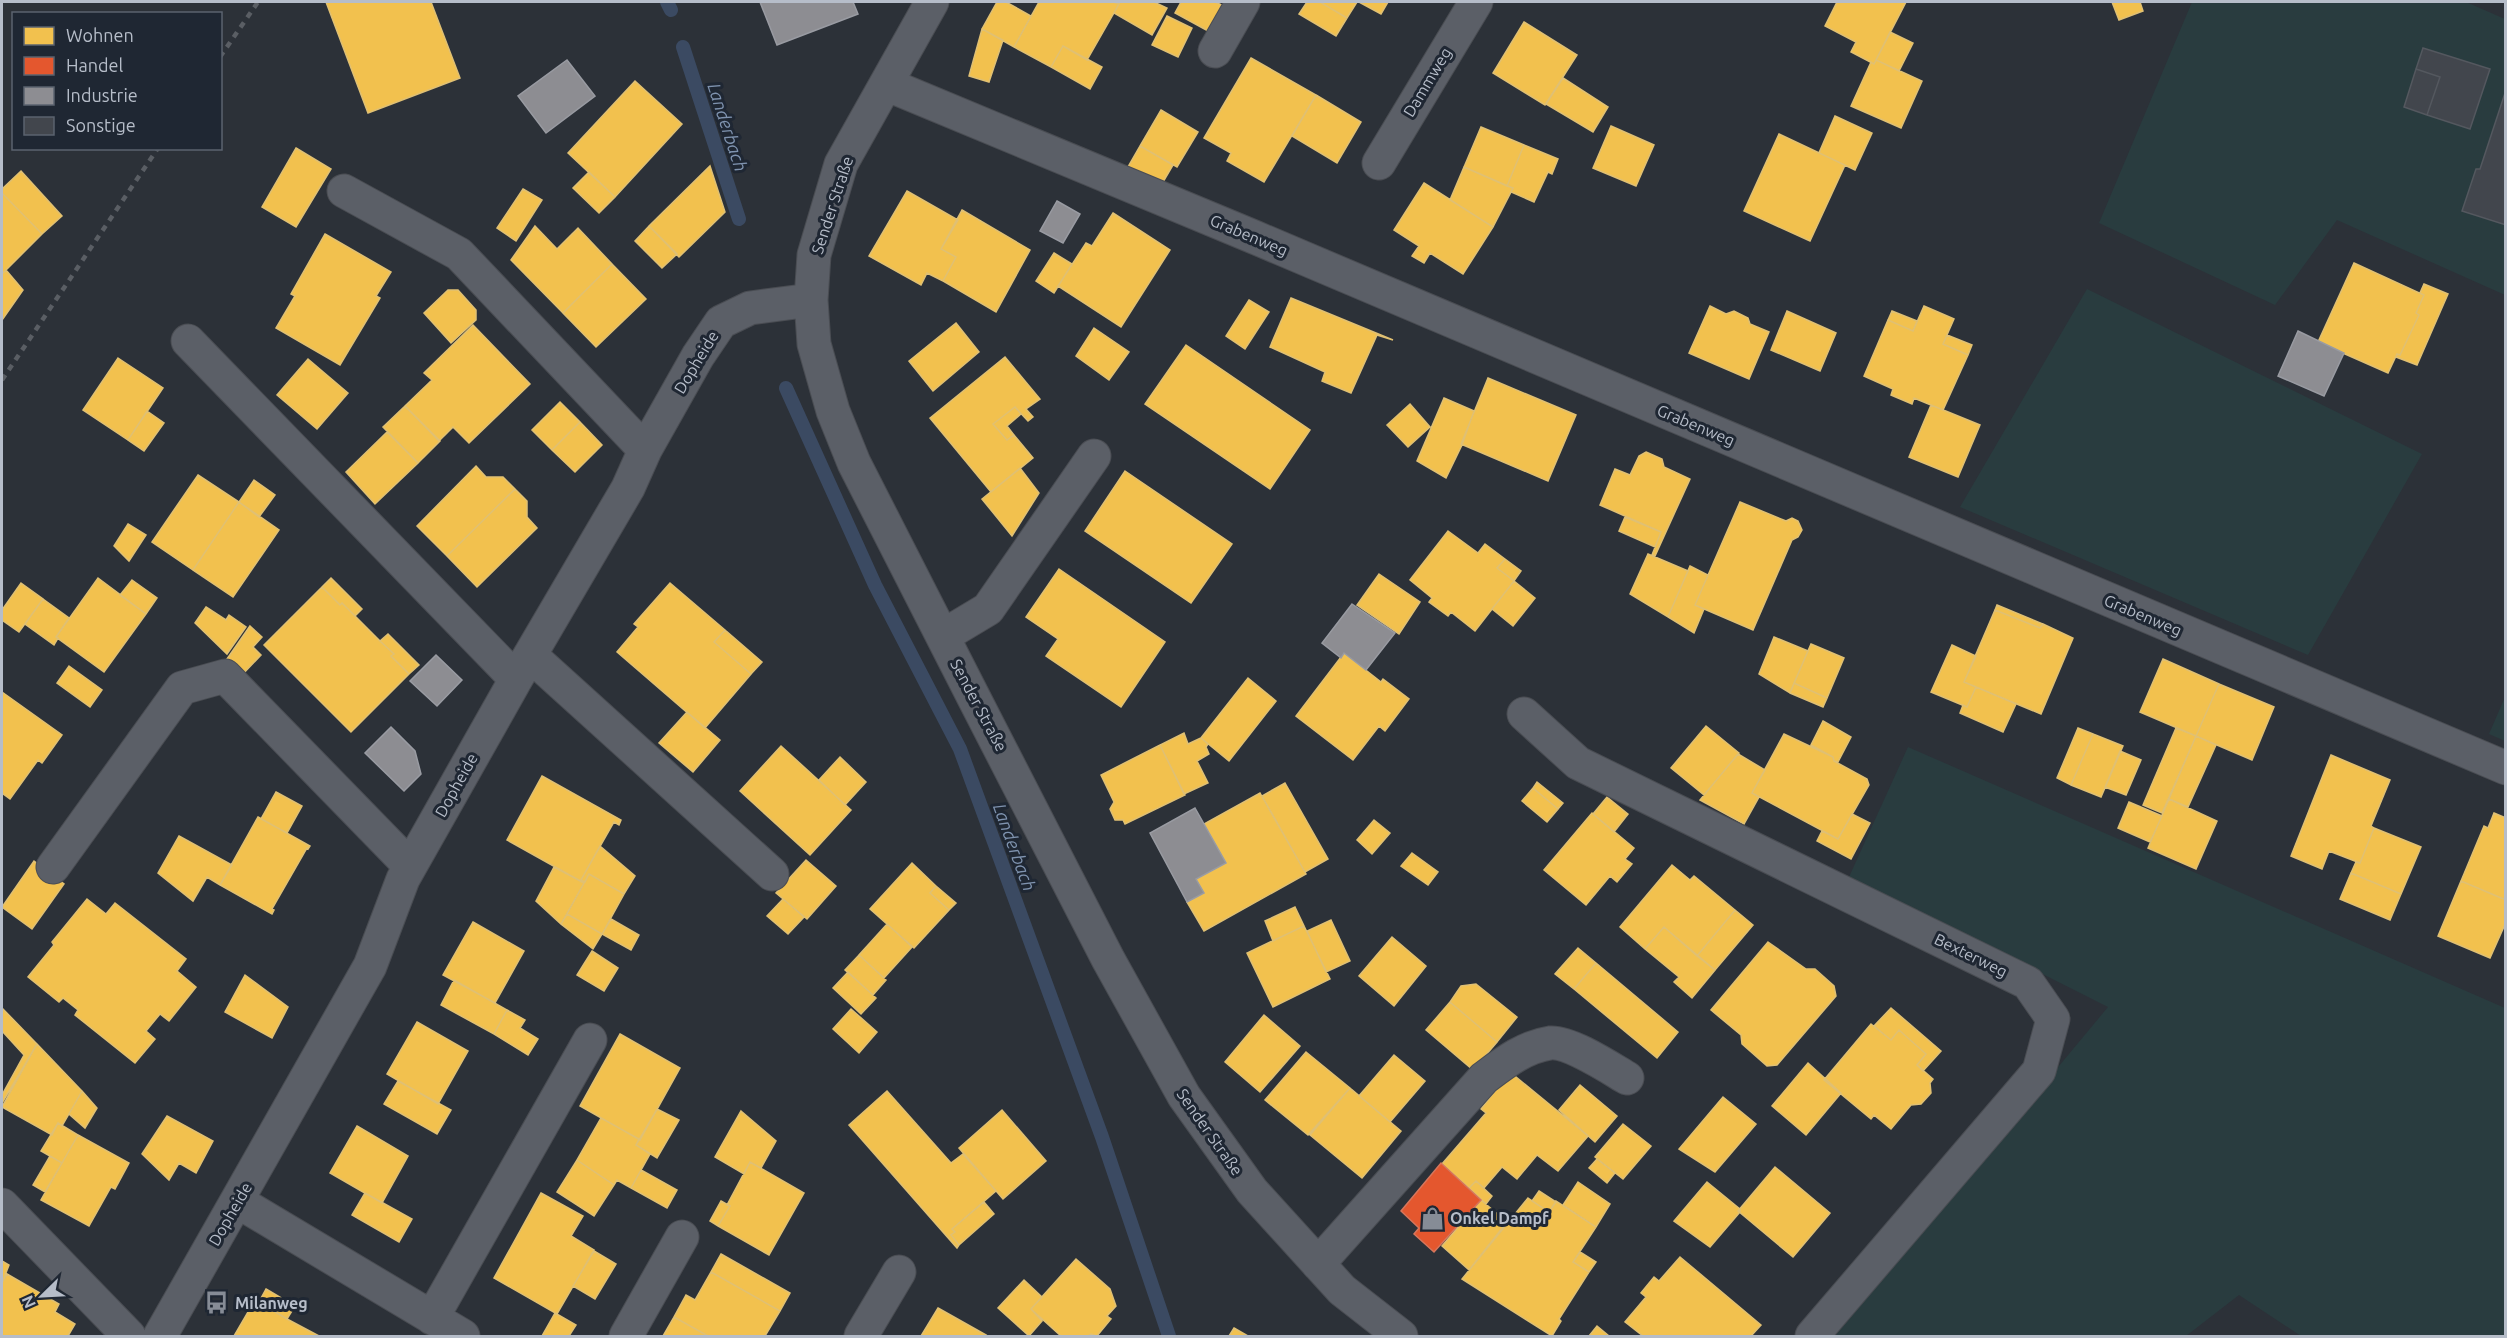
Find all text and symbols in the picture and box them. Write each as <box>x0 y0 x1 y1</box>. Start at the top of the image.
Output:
legend <box>12 12 222 150</box>
text: Wohnen <box>66 25 134 45</box>
street label: Dammweg <box>1399 44 1455 120</box>
text: Handel <box>66 55 124 75</box>
water label: Landerbach <box>704 80 752 174</box>
text: Industrie <box>66 85 138 105</box>
text: Sonstige <box>66 115 136 135</box>
street label: Sender Straße <box>808 154 856 256</box>
street label: Grabenweg <box>1207 211 1291 259</box>
street label: Dopheide <box>670 327 722 397</box>
street label: Grabenweg <box>1654 401 1738 449</box>
street label: Grabenweg <box>2101 591 2185 639</box>
street label: Sender Straße <box>947 656 1011 754</box>
street label: Dopheide <box>431 750 481 820</box>
water label: Landerbach <box>990 800 1040 894</box>
street label: Bexterweg <box>1932 930 2010 980</box>
street label: Sender Straße <box>1173 1085 1247 1179</box>
street label: Dopheide <box>205 1179 255 1249</box>
shop icon: Onkel Dampf <box>1419 1205 1445 1231</box>
place label: Onkel Dampf <box>1450 1209 1549 1227</box>
north arrow <box>12 1266 72 1326</box>
bus stop icon: Milanweg <box>204 1290 230 1316</box>
text: N <box>18 1293 39 1311</box>
place label: Milanweg <box>235 1294 308 1312</box>

